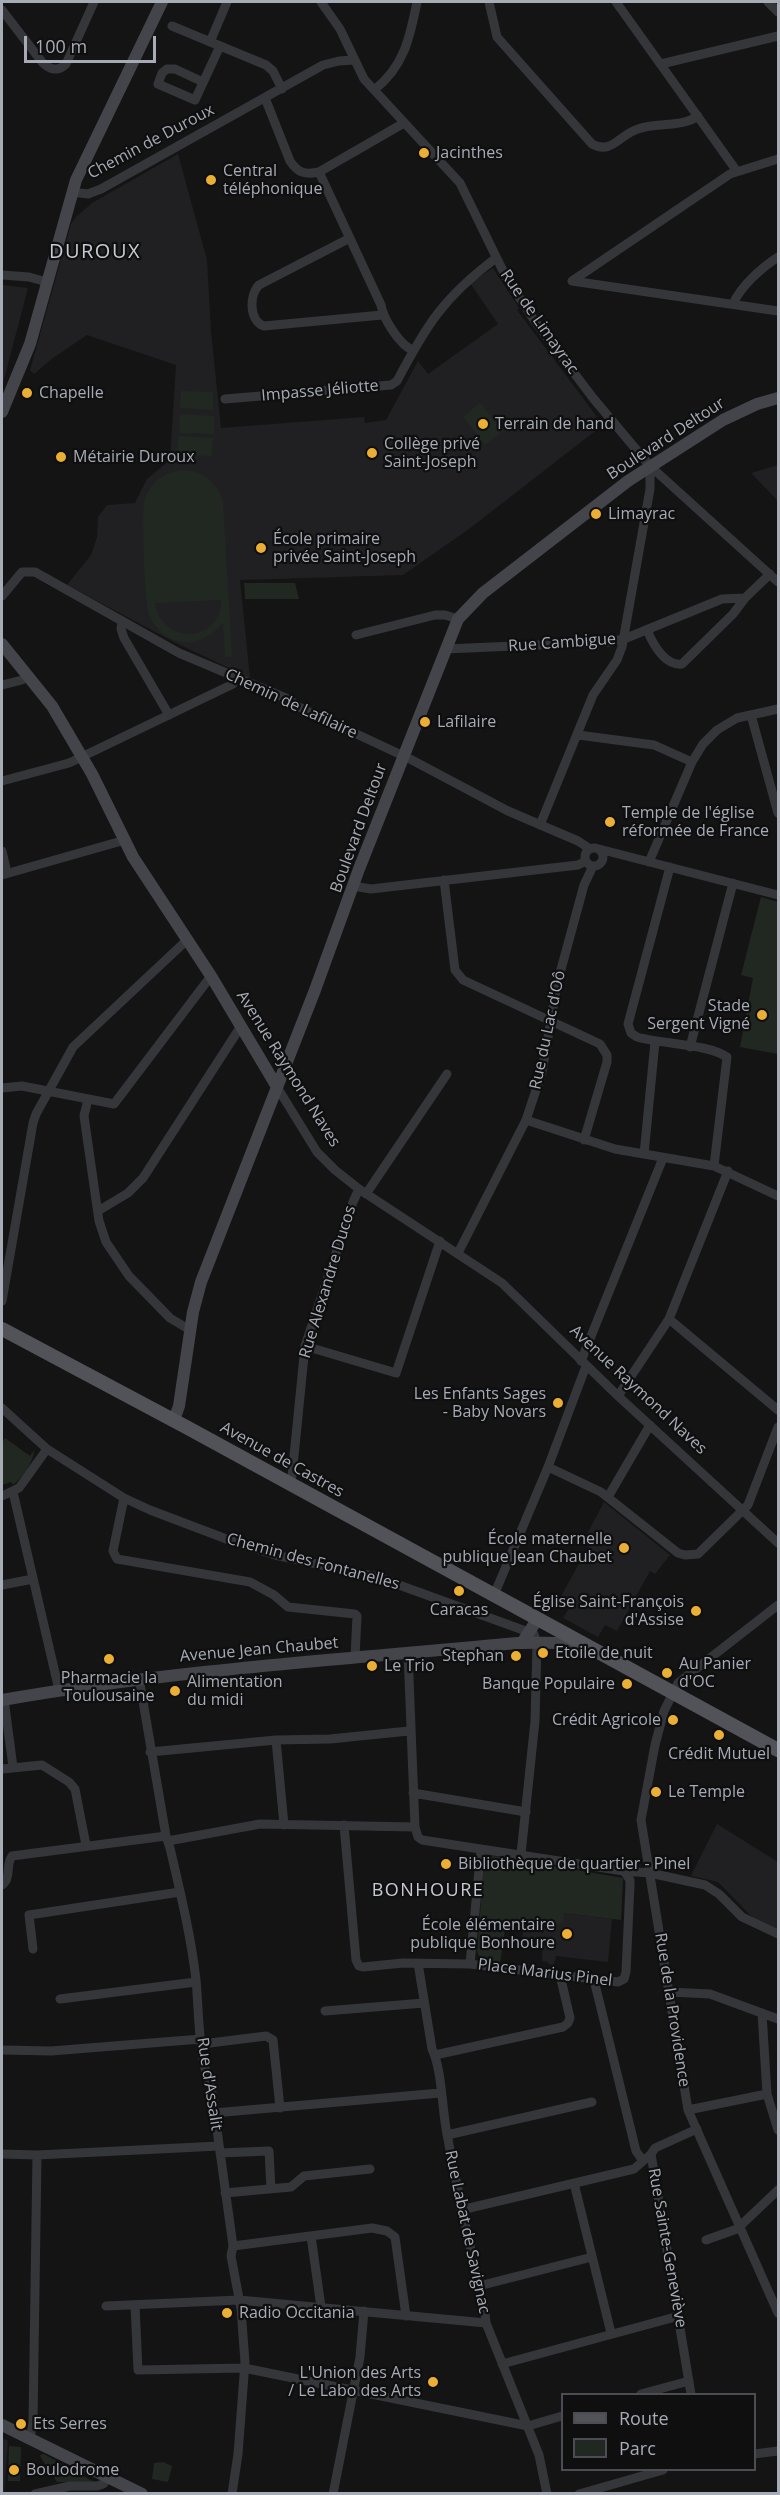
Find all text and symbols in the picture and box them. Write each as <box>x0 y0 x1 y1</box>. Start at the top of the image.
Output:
scale bar <box>27 24 159 62</box>
text: 100 m <box>35 34 87 58</box>
street label: Chemin de Duroux <box>85 101 217 183</box>
place label: Jacinthes <box>436 143 503 163</box>
marker: Jacinthes <box>417 146 431 160</box>
place label: Central téléphonique <box>223 161 322 199</box>
marker: Central téléphonique <box>204 173 218 187</box>
district label: DUROUX <box>49 240 141 264</box>
street label: Rue de Limayrac <box>496 266 582 378</box>
street label: Impasse Jéliotte <box>261 376 379 406</box>
place label: Chapelle <box>39 383 104 403</box>
marker: Chapelle <box>20 386 34 400</box>
street label: Boulevard Deltour <box>604 394 728 484</box>
place label: Terrain de hand <box>495 414 614 434</box>
marker: Terrain de hand <box>476 417 490 431</box>
place label: Collège privé Saint-Joseph <box>384 434 480 472</box>
marker: Collège privé Saint-Joseph <box>365 446 379 460</box>
place label: Métairie Duroux <box>73 447 194 467</box>
marker: Métairie Duroux <box>54 450 68 464</box>
place label: Limayrac <box>608 504 675 524</box>
marker: Limayrac <box>589 507 603 521</box>
place label: École primaire privée Saint-Joseph <box>273 529 416 567</box>
marker: École primaire privée Saint-Joseph <box>254 541 268 555</box>
street label: Rue Cambigue <box>508 630 616 656</box>
street label: Chemin de Lafilaire <box>222 665 360 743</box>
place label: Lafilaire <box>437 712 496 732</box>
marker: Lafilaire <box>418 715 432 729</box>
street label: Boulevard Deltour <box>327 761 391 895</box>
place label: Temple de l'église réformée de France <box>622 803 769 841</box>
marker: Temple de l'église réformée de France <box>603 815 617 829</box>
street label: Rue du Lac d'Oô <box>526 969 570 1091</box>
street label: Avenue Raymond Naves <box>232 987 344 1151</box>
place label: Stade Sergent Vigné <box>647 996 750 1034</box>
marker: Stade Sergent Vigné <box>755 1008 769 1022</box>
street label: Rue Alexandre Ducos <box>296 1203 360 1361</box>
street label: Avenue Raymond Naves <box>565 1321 711 1459</box>
place label: Les Enfants Sages - Baby Novars <box>414 1384 546 1422</box>
marker: Les Enfants Sages - Baby Novars <box>551 1396 565 1410</box>
street label: Avenue de Castres <box>217 1418 347 1502</box>
place label: École maternelle publique Jean Chaubet <box>443 1529 612 1567</box>
street label: Chemin des Fontanelles <box>225 1530 401 1594</box>
marker: École maternelle publique Jean Chaubet <box>617 1541 631 1555</box>
marker: Caracas <box>452 1584 466 1598</box>
place label: Église Saint-François d'Assise <box>533 1592 684 1630</box>
place label: Caracas <box>430 1600 488 1620</box>
marker: Église Saint-François d'Assise <box>689 1604 703 1618</box>
street label: Avenue Jean Chaubet <box>179 1634 339 1666</box>
place label: Etoile de nuit <box>555 1643 653 1663</box>
place label: Stephan <box>442 1646 504 1666</box>
marker: Etoile de nuit <box>536 1646 550 1660</box>
marker: Stephan <box>509 1649 523 1663</box>
marker: Pharmacie la Toulousaine <box>102 1652 116 1666</box>
place label: Au Panier d'OC <box>679 1654 751 1692</box>
place label: Le Trio <box>384 1656 435 1676</box>
marker: Le Trio <box>365 1659 379 1673</box>
marker: Au Panier d'OC <box>660 1666 674 1680</box>
place label: Pharmacie la Toulousaine <box>61 1668 157 1706</box>
place label: Alimentation du midi <box>187 1672 283 1710</box>
place label: Banque Populaire <box>482 1674 615 1694</box>
marker: Banque Populaire <box>620 1677 634 1691</box>
marker: Alimentation du midi <box>168 1684 182 1698</box>
place label: Crédit Agricole <box>552 1710 661 1730</box>
marker: Crédit Agricole <box>666 1713 680 1727</box>
marker: Crédit Mutuel <box>712 1728 726 1742</box>
place label: Crédit Mutuel <box>668 1744 770 1764</box>
place label: Le Temple <box>668 1782 745 1802</box>
marker: Le Temple <box>649 1785 663 1799</box>
place label: Bibliothèque de quartier - Pinel <box>458 1854 690 1874</box>
marker: Bibliothèque de quartier - Pinel <box>439 1857 453 1871</box>
district label: BONHOURE <box>372 1880 484 1902</box>
place label: École élémentaire publique Bonhoure <box>410 1915 555 1953</box>
marker: École élémentaire publique Bonhoure <box>560 1927 574 1941</box>
street label: Rue de la Providence <box>650 1932 694 2088</box>
street label: Place Marius Pinel <box>477 1955 613 1991</box>
street label: Rue d'Assalit <box>192 2036 226 2132</box>
street label: Rue Labat de Savignac <box>440 2149 494 2315</box>
street label: Rue Sainte-Geneviève <box>644 2167 690 2329</box>
place label: Radio Occitania <box>239 2303 355 2323</box>
marker: Radio Occitania <box>220 2306 234 2320</box>
place label: L'Union des Arts / Le Labo des Arts <box>288 2363 421 2401</box>
marker: L'Union des Arts / Le Labo des Arts <box>426 2375 440 2389</box>
legend <box>561 2393 756 2471</box>
text: Route <box>619 2406 669 2430</box>
place label: Ets Serres <box>33 2414 107 2434</box>
marker: Ets Serres <box>14 2417 28 2431</box>
text: Parc <box>619 2436 656 2460</box>
place label: Boulodrome <box>26 2460 119 2480</box>
marker: Boulodrome <box>7 2463 21 2477</box>

